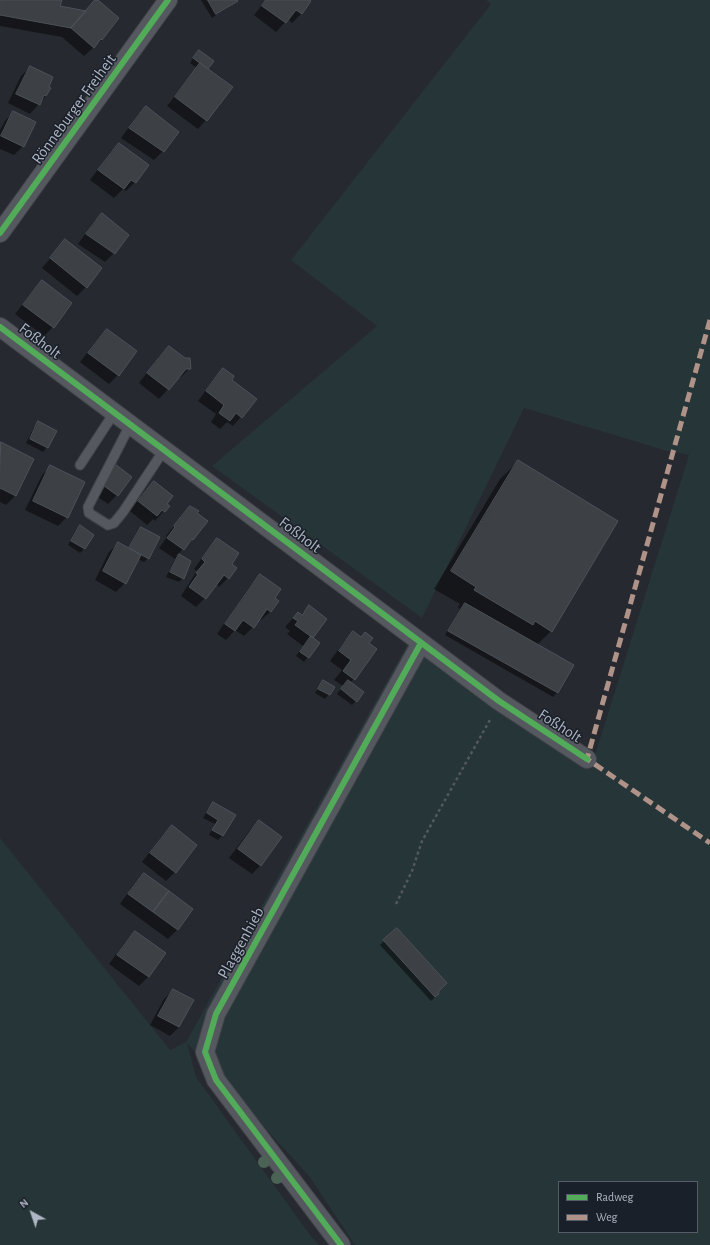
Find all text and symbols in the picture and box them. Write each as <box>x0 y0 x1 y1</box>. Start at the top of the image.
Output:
street label: Rönneburger Freiheit <box>28 50 120 168</box>
street label: Foßholt <box>15 319 65 363</box>
street label: Foßholt <box>275 513 325 557</box>
street label: Foßholt <box>535 705 585 747</box>
street label: Plaggenhieb <box>214 904 268 982</box>
legend <box>558 1181 698 1233</box>
text: Radweg <box>596 1191 633 1203</box>
north arrow <box>12 1193 52 1233</box>
text: N <box>17 1197 30 1210</box>
text: Weg <box>596 1211 617 1223</box>

